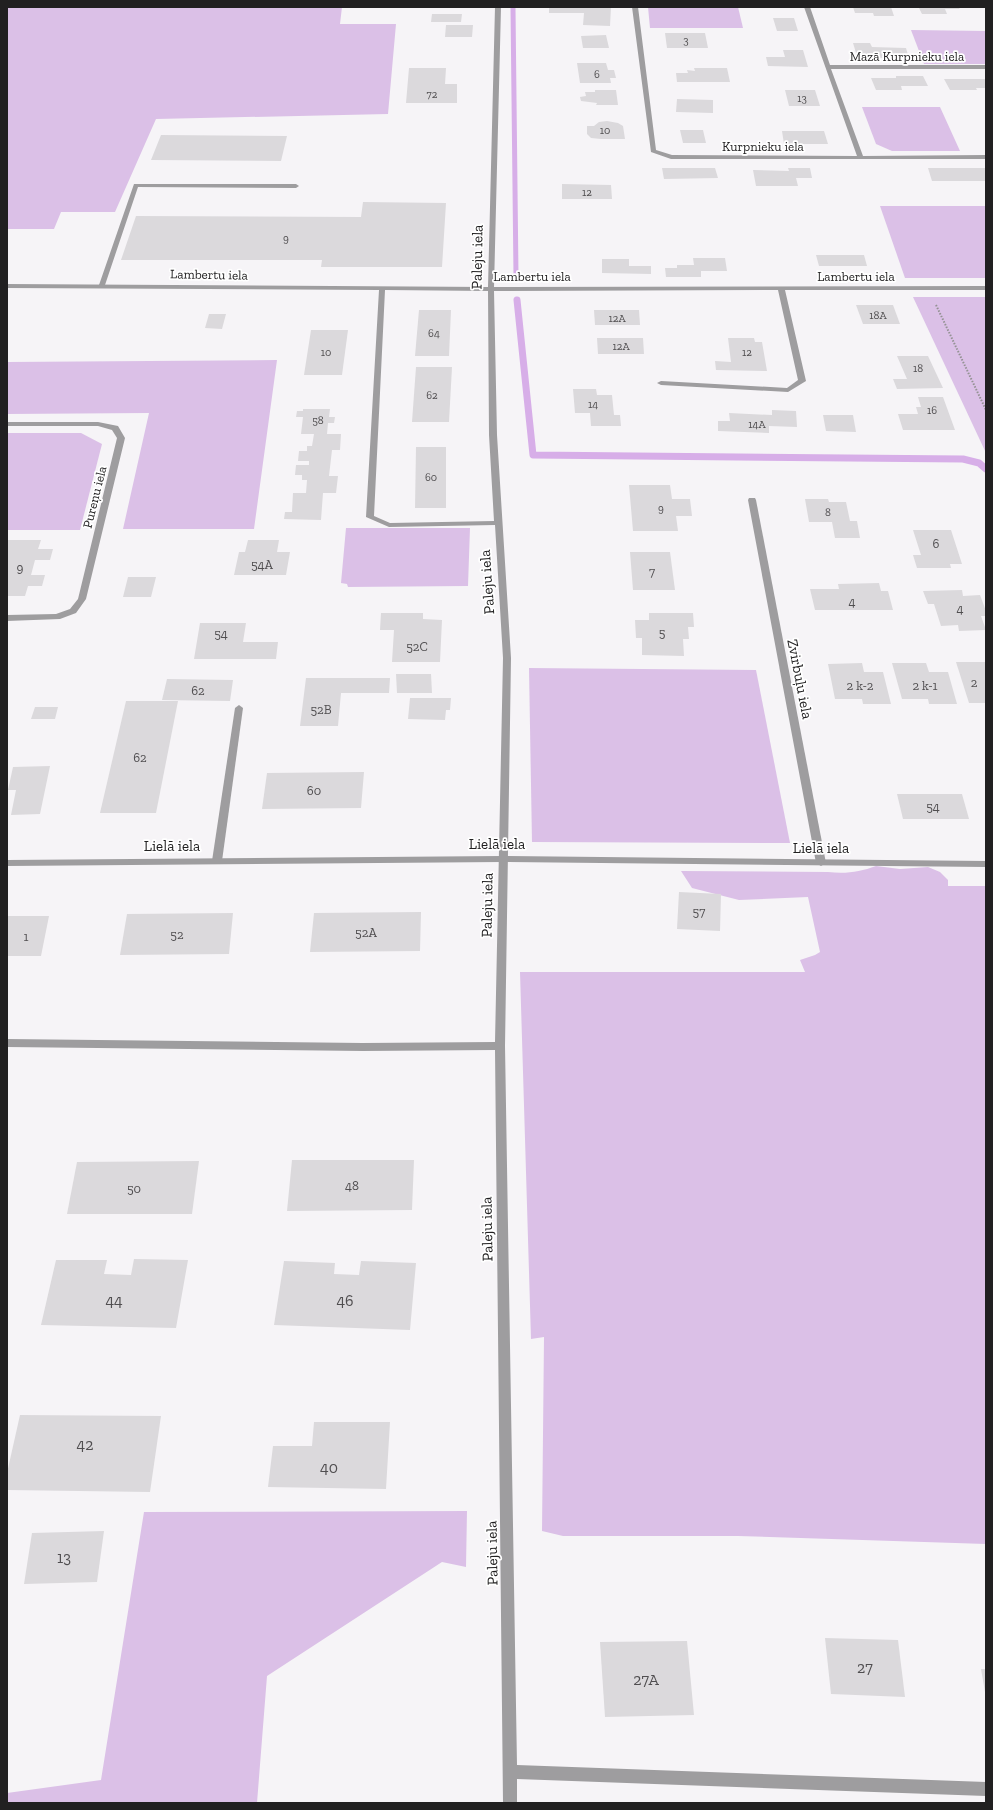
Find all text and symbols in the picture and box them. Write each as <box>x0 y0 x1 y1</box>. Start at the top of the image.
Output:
house number: 3 <box>683 34 689 47</box>
street label: Mazā Kurpnieku iela <box>850 49 965 64</box>
house number: 6 <box>594 68 600 81</box>
house number: 72 <box>427 88 438 101</box>
house number: 13 <box>797 92 807 105</box>
house number: 10 <box>600 124 610 137</box>
street label: Kurpnieku iela <box>722 139 805 154</box>
house number: 12 <box>582 186 592 199</box>
street label: Paleju iela <box>467 224 487 290</box>
house number: 9 <box>283 232 289 245</box>
street label: Lambertu iela <box>170 266 249 283</box>
street label: Lambertu iela <box>493 269 572 284</box>
street label: Lambertu iela <box>817 269 896 284</box>
house number: 18A <box>869 309 888 322</box>
house number: 12A <box>608 312 626 325</box>
house number: 64 <box>428 327 440 340</box>
house number: 12A <box>612 340 630 353</box>
house number: 10 <box>321 346 331 359</box>
house number: 12 <box>742 346 752 359</box>
house number: 18 <box>913 362 923 375</box>
house number: 62 <box>426 389 438 402</box>
house number: 14 <box>588 398 598 411</box>
house number: 16 <box>927 404 937 417</box>
house number: 58 <box>312 414 324 427</box>
house number: 14A <box>748 418 767 431</box>
street label: Pureņu iela <box>80 464 110 530</box>
house number: 60 <box>425 471 437 484</box>
house number: 9 <box>658 502 664 515</box>
house number: 8 <box>825 506 831 519</box>
house number: 6 <box>933 536 940 551</box>
street label: Paleju iela <box>476 549 498 615</box>
house number: 54A <box>251 557 274 572</box>
house number: 9 <box>17 560 24 575</box>
house number: 7 <box>649 564 655 579</box>
house number: 4 <box>848 594 856 609</box>
house number: 4 <box>956 601 964 616</box>
house number: 5 <box>659 625 666 640</box>
house number: 54 <box>214 626 228 641</box>
street label: Zvirbuļu iela <box>783 637 817 721</box>
house number: 52C <box>406 639 428 654</box>
house number: 2 <box>971 675 978 690</box>
house number: 2 k-2 <box>847 678 874 693</box>
house number: 2 k-1 <box>912 678 938 693</box>
house number: 62 <box>191 683 205 698</box>
house number: 52B <box>310 702 332 717</box>
house number: 62 <box>133 750 147 765</box>
house number: 60 <box>307 783 321 798</box>
house number: 54 <box>926 799 940 814</box>
street label: Lielā iela <box>469 835 525 853</box>
street label: Lielā iela <box>144 837 200 855</box>
street label: Lielā iela <box>793 839 849 857</box>
street label: Paleju iela <box>477 872 497 938</box>
house number: 57 <box>693 904 705 919</box>
house number: 52A <box>355 925 377 940</box>
house number: 52 <box>170 927 184 942</box>
house number: 1 <box>23 929 29 944</box>
house number: 48 <box>345 1178 359 1193</box>
house number: 50 <box>127 1181 141 1196</box>
street label: Paleju iela <box>477 1196 497 1262</box>
house number: 44 <box>105 1291 123 1310</box>
house number: 46 <box>336 1291 354 1310</box>
house number: 42 <box>77 1435 93 1454</box>
house number: 40 <box>320 1458 338 1477</box>
street label: Paleju iela <box>482 1520 502 1586</box>
house number: 13 <box>57 1548 71 1567</box>
house number: 27 <box>857 1658 873 1677</box>
house number: 27A <box>633 1670 659 1689</box>

